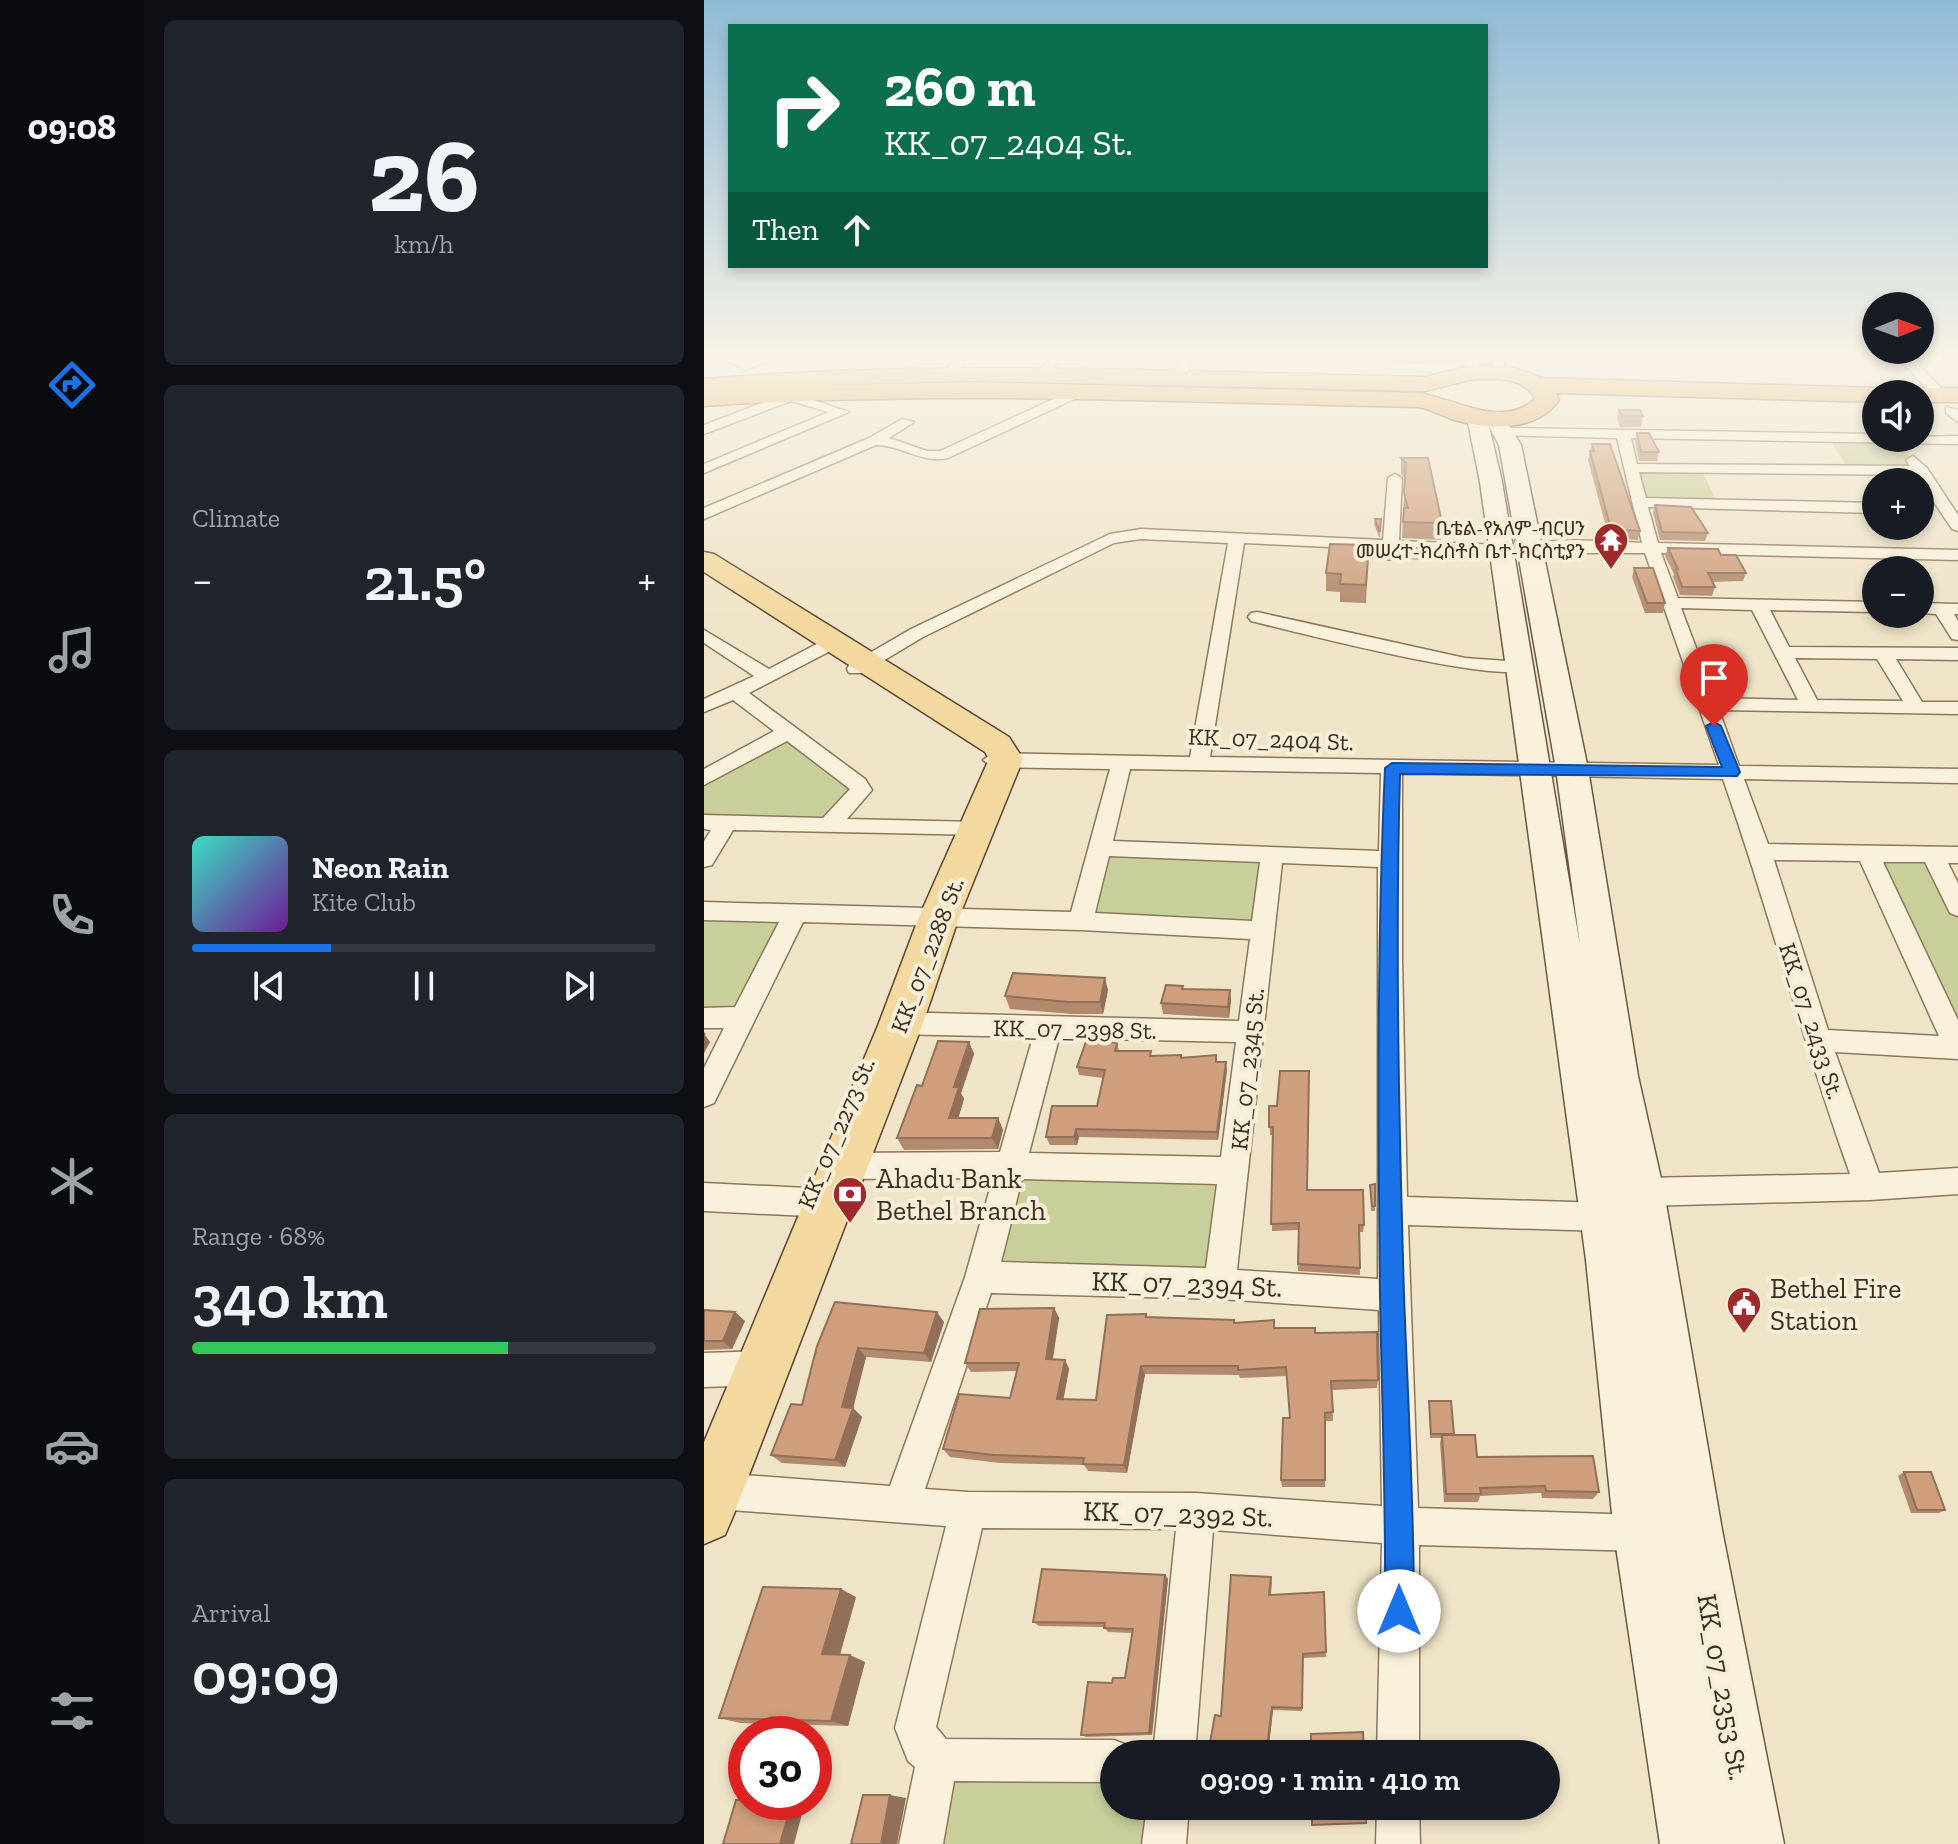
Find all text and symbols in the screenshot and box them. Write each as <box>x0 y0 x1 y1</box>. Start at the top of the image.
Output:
text: 260 m <box>884 53 1036 120</box>
icon: right <box>752 56 856 160</box>
text: 09:08 <box>27 105 117 148</box>
text: 26 <box>368 113 480 238</box>
text: KK_07_2404 St. <box>884 121 1133 164</box>
icon: ahead <box>835 208 879 252</box>
text: Then <box>752 212 819 248</box>
text: km/h <box>394 228 454 260</box>
north arrow <box>1862 292 1934 364</box>
map controls <box>1862 292 1934 628</box>
icon: directions <box>44 357 100 413</box>
button: sound <box>1862 380 1934 452</box>
button: + <box>1862 468 1934 540</box>
text: Climate <box>192 502 280 534</box>
place label: ቤቴል-የአለም-ብርሀን መሠረተ-ክረስቶስ ቤተ-ክርስቲያን <box>1356 516 1585 563</box>
temple icon: ቤቴል-የአለም-ብርሀን መሠረተ-ክረስቶስ ቤተ-ክርስቲያን <box>1592 521 1630 571</box>
text: 21.5° <box>364 543 486 615</box>
text: − <box>192 553 213 606</box>
text: + <box>637 553 656 606</box>
button: − <box>1862 556 1934 628</box>
icon: music <box>44 622 100 678</box>
pin <box>1680 644 1748 726</box>
icon: arrive <box>1692 656 1736 700</box>
street label: KK_07_2404 St. <box>1188 722 1354 756</box>
text: Neon Rain <box>312 850 449 886</box>
street label: KK_07_2288 St. <box>884 873 970 1037</box>
text: Kite Club <box>312 886 416 918</box>
icon: phone <box>44 887 100 943</box>
street label: KK_07_2433 St. <box>1773 939 1851 1103</box>
icon: previous <box>247 964 291 1008</box>
icon: pause <box>402 964 446 1008</box>
icon: next <box>557 964 601 1008</box>
street label: KK_07_2345 St. <box>1224 986 1270 1152</box>
street label: KK_07_2398 St. <box>993 1013 1157 1045</box>
street label: KK_07_2273 St. <box>791 1053 881 1213</box>
icon: climate <box>44 1153 100 1209</box>
place label: Ahadu Bank Bethel Branch <box>876 1162 1046 1227</box>
bank icon: Ahadu Bank Bethel Branch <box>831 1175 869 1225</box>
text: Range · 68% <box>192 1220 325 1252</box>
text: 340 km <box>192 1261 388 1333</box>
street label: KK_07_2394 St. <box>1091 1264 1283 1304</box>
place label: Bethel Fire Station <box>1770 1272 1902 1337</box>
public building icon: Bethel Fire Station <box>1725 1285 1763 1335</box>
icon: car <box>44 1418 100 1474</box>
street label: KK_07_2392 St. <box>1082 1494 1274 1534</box>
position arrow <box>1357 1569 1441 1653</box>
street label: KK_07_2353 St. <box>1690 1591 1756 1783</box>
text: Arrival <box>192 1597 270 1629</box>
text: 09:09 <box>192 1638 340 1710</box>
icon: filters <box>44 1683 100 1739</box>
speed limit sign: 30 <box>728 1716 832 1820</box>
text: 09:09 · 1 min · 410 m <box>1200 1762 1460 1798</box>

